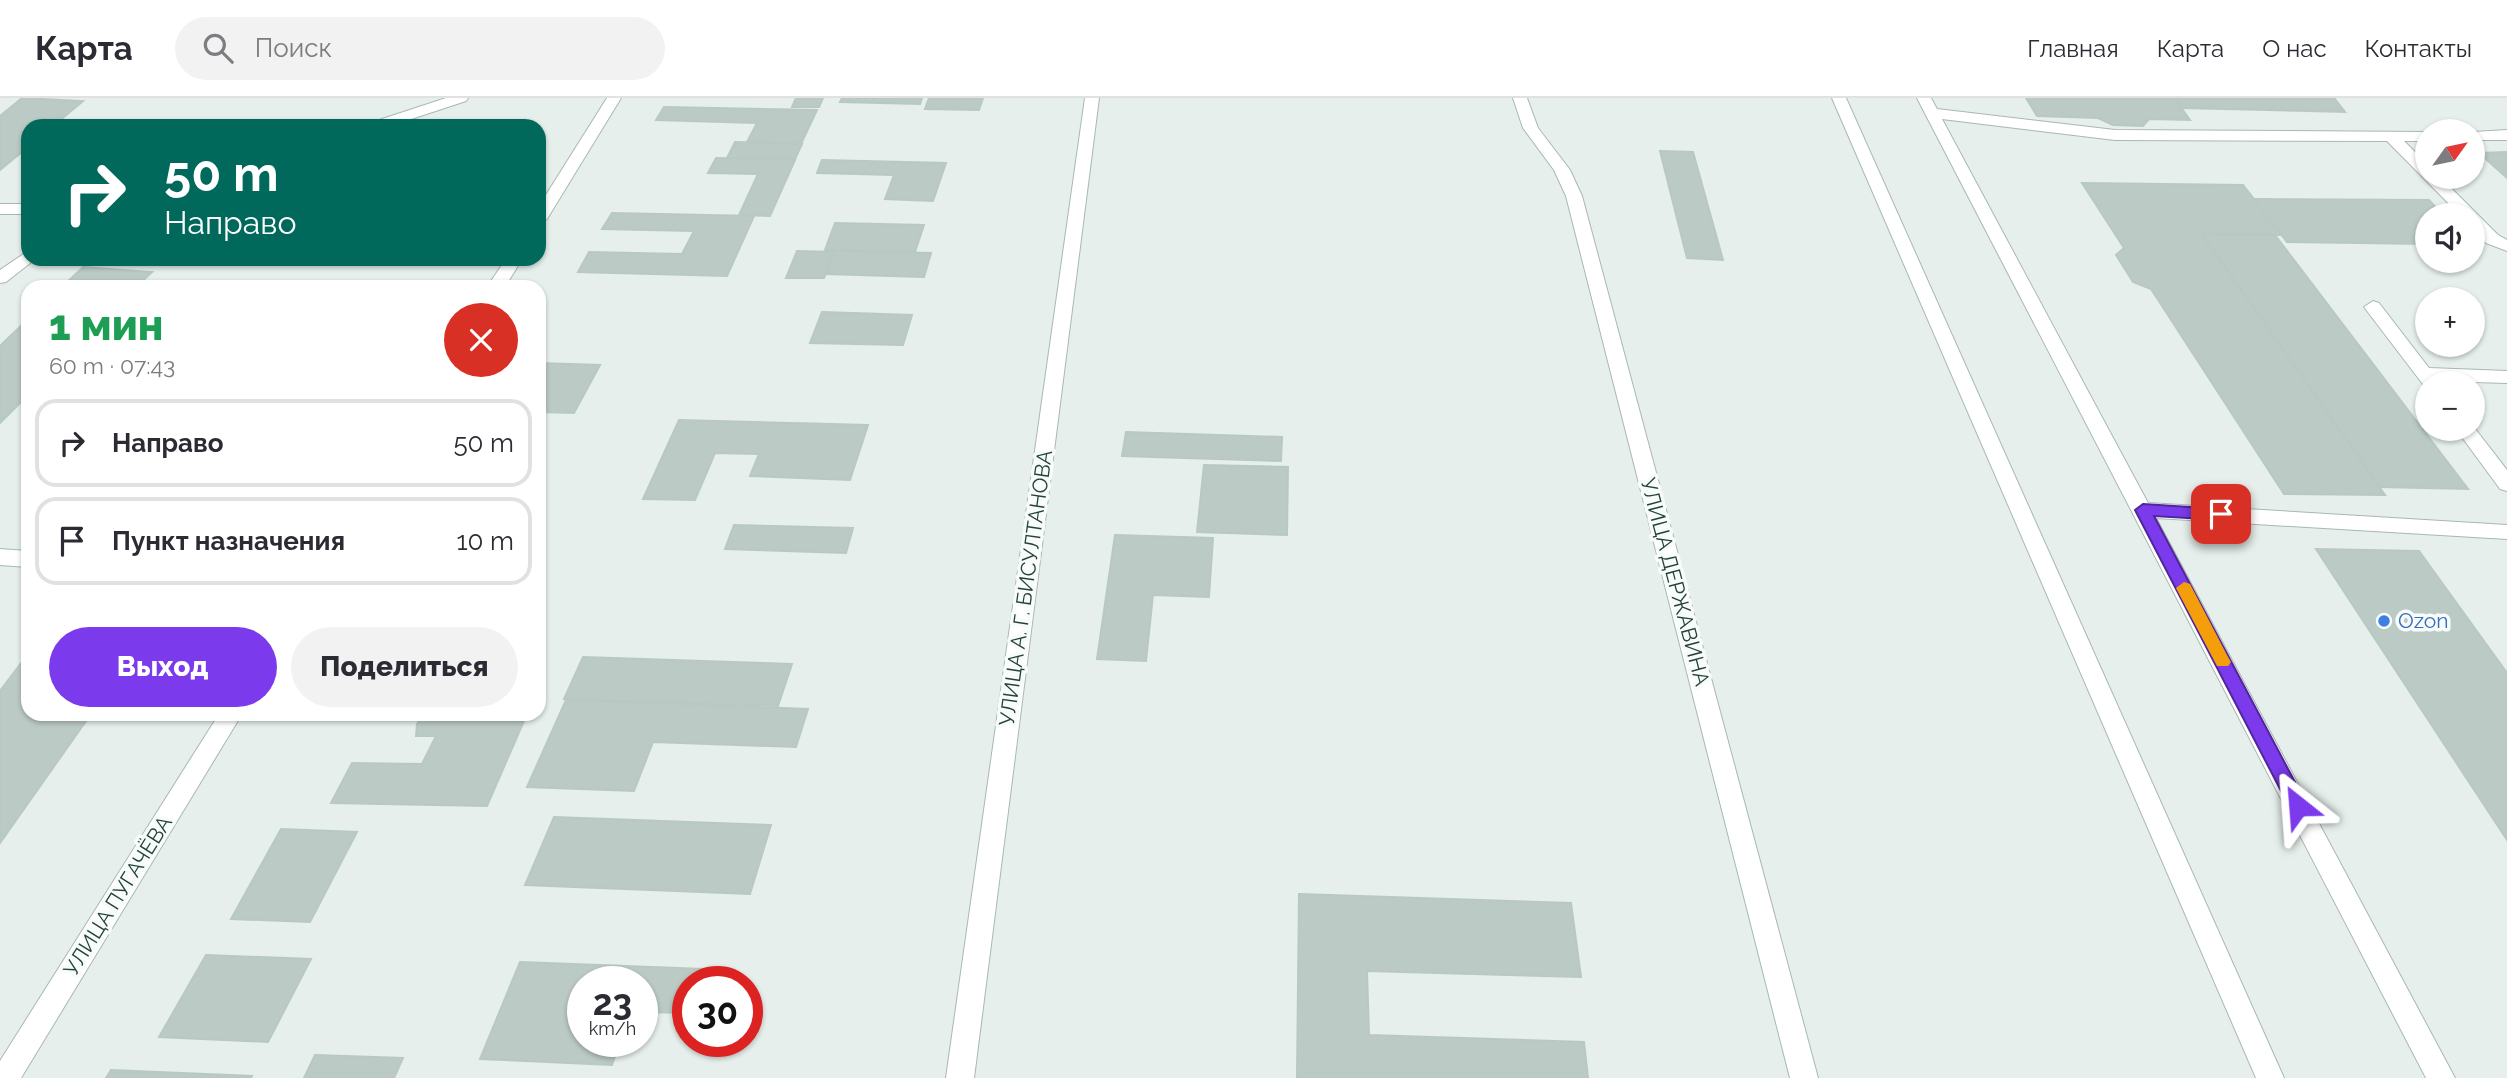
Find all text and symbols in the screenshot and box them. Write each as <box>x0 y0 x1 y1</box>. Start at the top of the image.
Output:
search box <box>175 17 665 80</box>
text: Карта <box>35 29 133 68</box>
icon: search <box>199 29 237 67</box>
text: Поиск <box>255 33 332 63</box>
text: Главная <box>2027 34 2119 63</box>
text: Карта <box>2157 34 2224 63</box>
text: О нас <box>2262 34 2327 63</box>
text: Контакты <box>2365 34 2472 63</box>
north arrow <box>2415 119 2485 189</box>
map controls <box>2415 119 2485 441</box>
text: 50 m <box>164 145 279 202</box>
icon: right <box>49 147 140 238</box>
button: sound <box>2415 203 2485 273</box>
text: Направо <box>164 204 296 241</box>
button: + <box>2415 287 2485 357</box>
text: 1 мин <box>49 301 163 350</box>
button: close <box>444 303 518 377</box>
text: 60 m · 07:43 <box>49 352 175 379</box>
button: − <box>2415 371 2485 441</box>
icon: right <box>53 424 91 462</box>
text: Направо <box>112 428 223 458</box>
text: 50 m <box>453 428 514 458</box>
street label: УЛИЦА А. Г. БИСУЛТАНОВА <box>994 448 1057 728</box>
street label: УЛИЦА ДЕРЖАВИНА <box>1636 475 1715 689</box>
pin <box>2191 484 2251 544</box>
icon: arrive <box>2202 495 2240 533</box>
icon: arrive <box>53 522 91 560</box>
text: Пункт назначения <box>112 526 345 556</box>
text: 10 m <box>456 526 514 556</box>
place label: Ozon <box>2398 608 2449 633</box>
marker: Ozon <box>2376 613 2392 629</box>
button: Выход <box>49 627 277 707</box>
button: Поделиться <box>291 627 518 707</box>
position arrow <box>2261 769 2335 843</box>
street label: УЛИЦА ПУГАЧЁВА <box>58 811 177 980</box>
speed limit sign: 30 <box>672 966 763 1057</box>
text: 23 <box>593 982 632 1023</box>
text: km/h <box>589 1018 636 1039</box>

